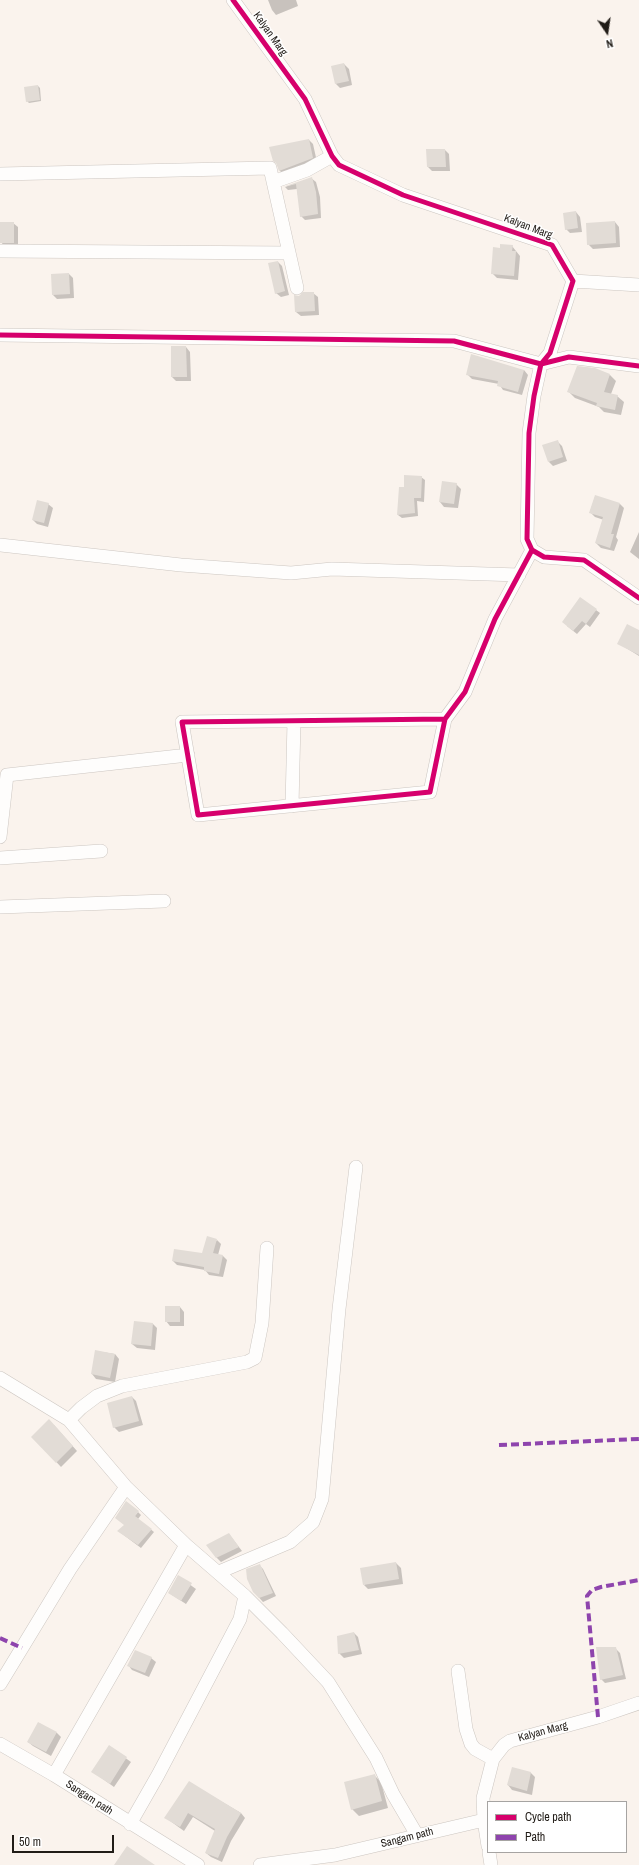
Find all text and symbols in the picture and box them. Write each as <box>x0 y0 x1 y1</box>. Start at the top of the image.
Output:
street label: Kalyan Marg <box>250 9 290 59</box>
north arrow <box>587 12 627 52</box>
text: N <box>605 36 614 51</box>
street label: Kalyan Marg <box>502 212 554 242</box>
street label: Kalyan Marg <box>517 1719 569 1745</box>
street label: Sangam path <box>63 1778 115 1818</box>
legend <box>487 1801 627 1853</box>
text: Cycle path <box>525 1809 572 1825</box>
street label: Sangam path <box>379 1825 435 1851</box>
scale bar <box>14 1827 116 1853</box>
text: Path <box>525 1829 545 1845</box>
text: 50 m <box>19 1834 41 1850</box>

